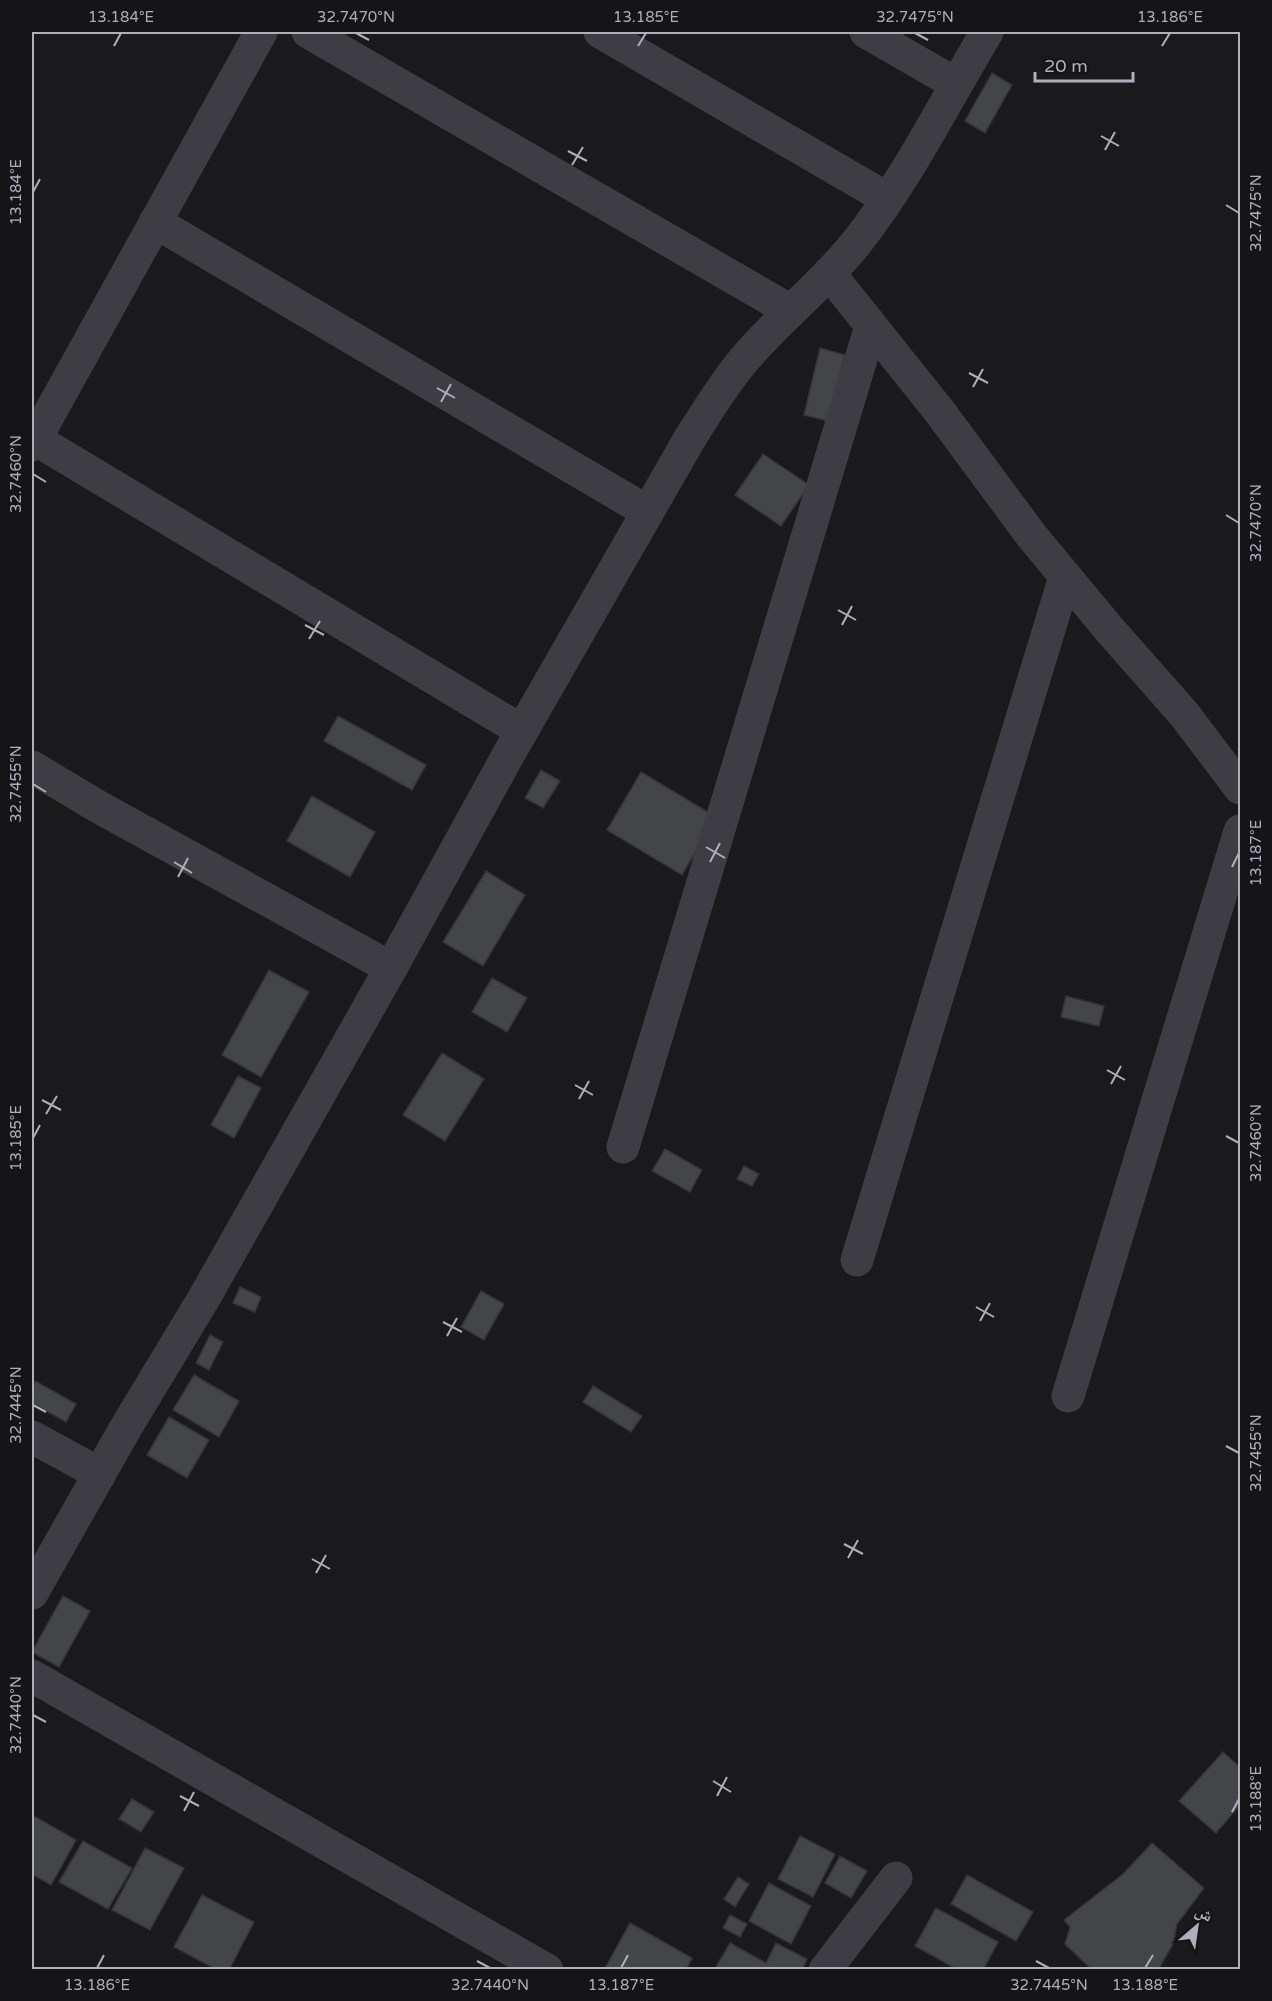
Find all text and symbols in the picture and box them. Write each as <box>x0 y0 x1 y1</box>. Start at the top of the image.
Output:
text: 13.184°E <box>88 8 154 26</box>
text: 32.7470°N <box>317 8 395 26</box>
text: 13.185°E <box>613 8 679 26</box>
text: 32.7475°N <box>876 8 954 26</box>
text: 13.186°E <box>1137 8 1203 26</box>
scale bar <box>1035 45 1132 83</box>
text: 20 m <box>1044 55 1088 77</box>
text: 13.184°E <box>7 159 25 225</box>
text: 32.7475°N <box>1247 174 1265 252</box>
text: 32.7460°N <box>7 435 25 513</box>
text: 32.7470°N <box>1247 484 1265 562</box>
text: 32.7455°N <box>7 745 25 823</box>
text: 13.187°E <box>1247 820 1265 886</box>
text: 32.7460°N <box>1247 1104 1265 1182</box>
text: 13.185°E <box>7 1105 25 1171</box>
text: 32.7445°N <box>7 1366 25 1444</box>
text: 32.7455°N <box>1247 1414 1265 1492</box>
text: 32.7440°N <box>7 1676 25 1754</box>
text: 13.188°E <box>1247 1766 1265 1832</box>
north arrow <box>1167 1896 1227 1956</box>
text: ش <box>1192 1901 1216 1927</box>
text: 13.186°E <box>64 1976 130 1994</box>
text: 32.7440°N <box>451 1976 529 1994</box>
text: 13.187°E <box>588 1976 654 1994</box>
text: 32.7445°N <box>1010 1976 1088 1994</box>
text: 13.188°E <box>1112 1976 1178 1994</box>

